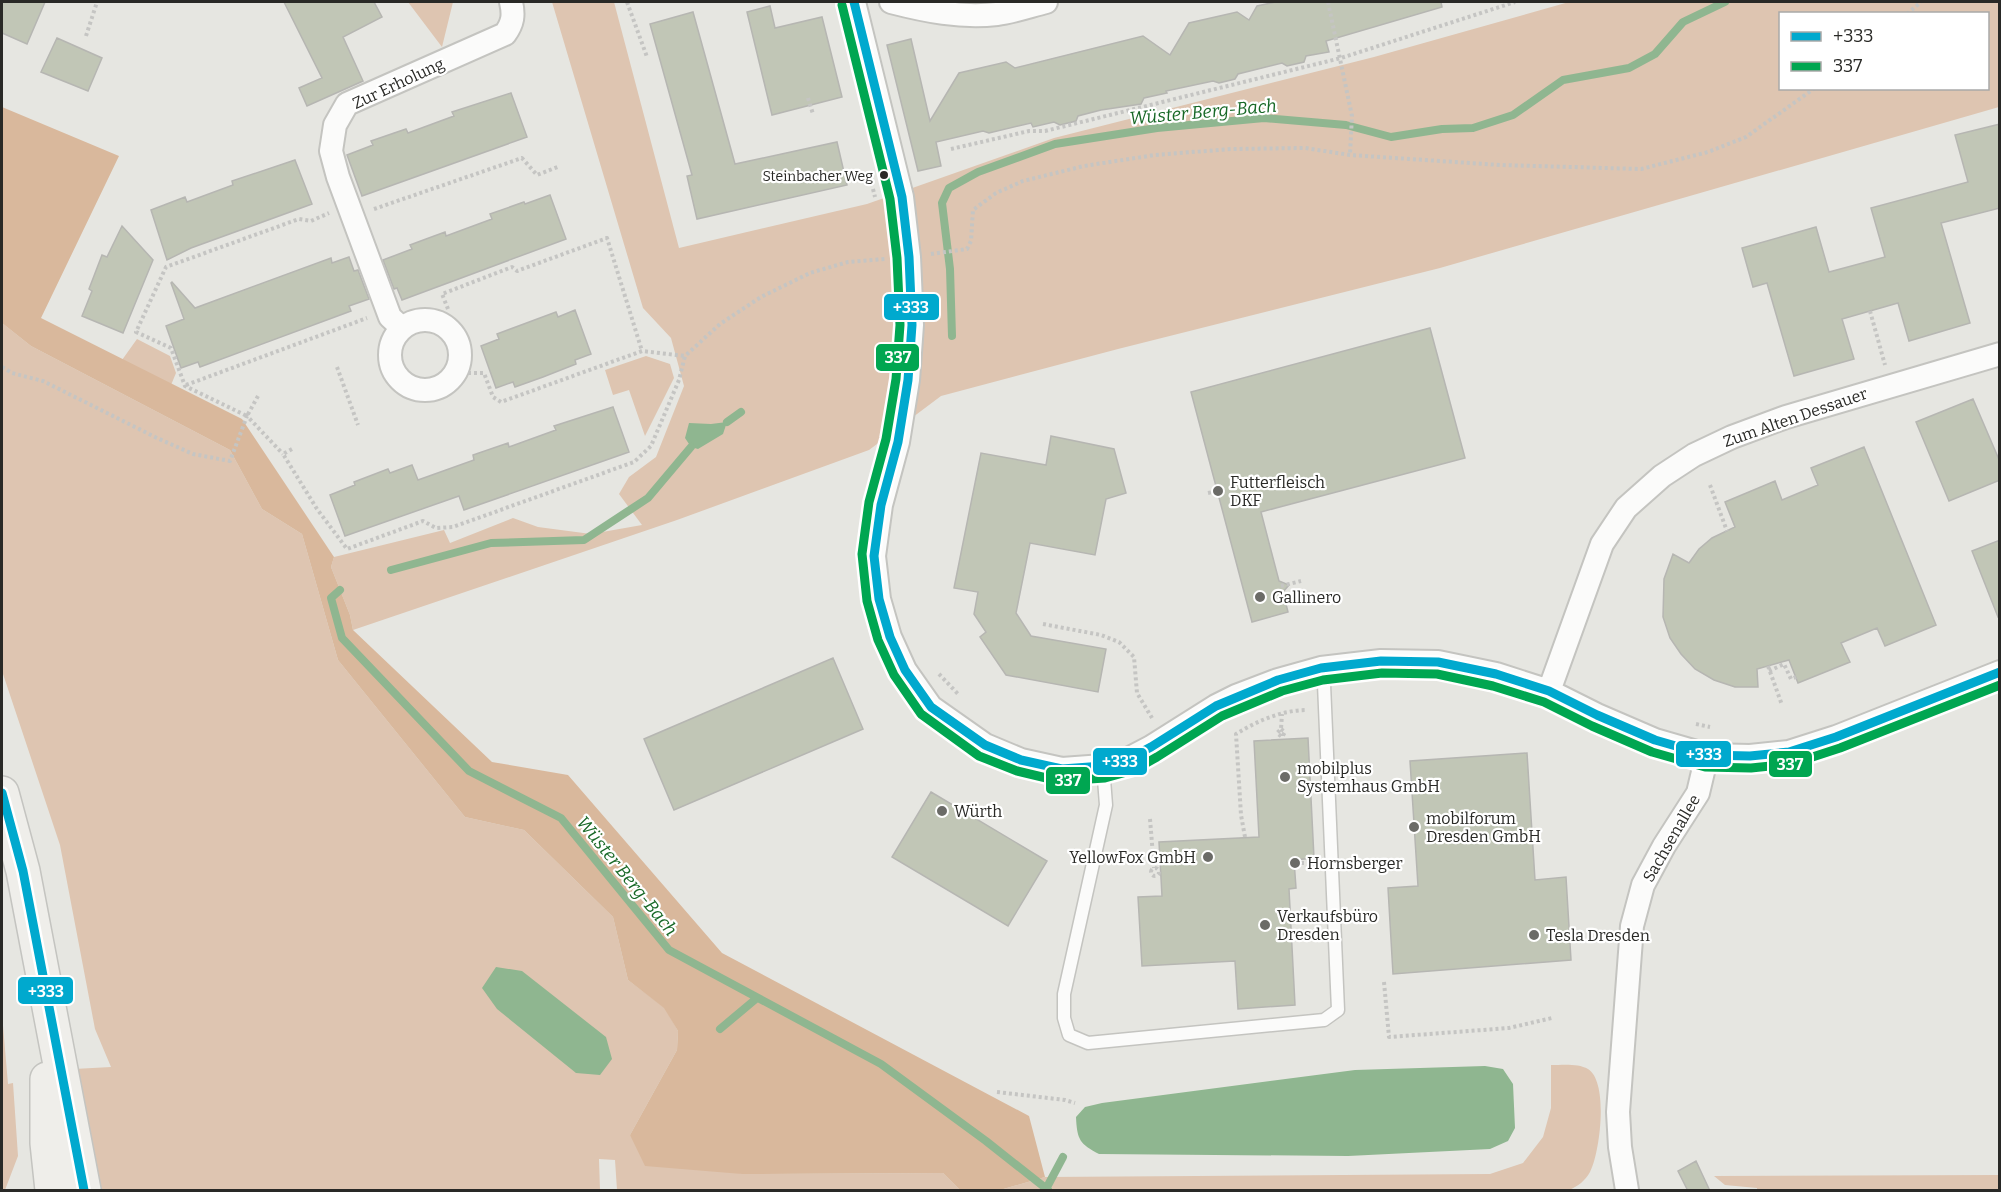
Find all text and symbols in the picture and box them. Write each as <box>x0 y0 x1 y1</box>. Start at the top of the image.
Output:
legend <box>1779 12 1989 90</box>
text: +333 <box>1833 25 1873 47</box>
street label: Zur Erholung <box>349 54 447 113</box>
text: 337 <box>1833 55 1862 77</box>
water label: Wüster Berg-Bach <box>1128 95 1278 129</box>
place label: Steinbacher Weg <box>762 168 873 185</box>
marker: Steinbacher Weg <box>878 169 890 181</box>
line badge: +333 <box>883 293 940 321</box>
text: +333 <box>893 298 929 317</box>
line badge: 337 <box>875 343 920 372</box>
text: 337 <box>885 348 912 367</box>
street label: Zum Alten Dessauer <box>1721 384 1870 451</box>
place label: Futterfleisch DKF <box>1230 473 1325 510</box>
marker: Futterfleisch DKF <box>1211 484 1225 498</box>
place label: Gallinero <box>1272 588 1341 607</box>
marker: Gallinero <box>1253 590 1267 604</box>
line badge: +333 <box>1675 740 1732 768</box>
text: +333 <box>1686 745 1722 764</box>
line badge: +333 <box>1092 747 1148 776</box>
line badge: 337 <box>1768 750 1813 778</box>
text: +333 <box>1102 752 1138 771</box>
text: 337 <box>1777 755 1804 774</box>
place label: mobilplus Systemhaus GmbH <box>1297 759 1440 796</box>
line badge: 337 <box>1045 766 1091 795</box>
marker: mobilplus Systemhaus GmbH <box>1278 770 1292 784</box>
text: 337 <box>1055 771 1082 790</box>
street label: Sachsenallee <box>1639 791 1704 885</box>
place label: Würth <box>954 802 1002 821</box>
marker: Würth <box>935 804 949 818</box>
place label: mobilforum Dresden GmbH <box>1426 809 1541 846</box>
water label: Wüster Berg-Bach <box>572 812 682 940</box>
marker: mobilforum Dresden GmbH <box>1407 820 1421 834</box>
place label: YellowFox GmbH <box>1069 848 1196 867</box>
marker: YellowFox GmbH <box>1201 850 1215 864</box>
place label: Hornsberger <box>1307 854 1403 873</box>
marker: Hornsberger <box>1288 856 1302 870</box>
place label: Verkaufsbüro Dresden <box>1277 907 1378 944</box>
marker: Verkaufsbüro Dresden <box>1258 918 1272 932</box>
place label: Tesla Dresden <box>1546 926 1650 945</box>
marker: Tesla Dresden <box>1527 928 1541 942</box>
line badge: +333 <box>17 976 74 1005</box>
text: +333 <box>28 982 64 1001</box>

